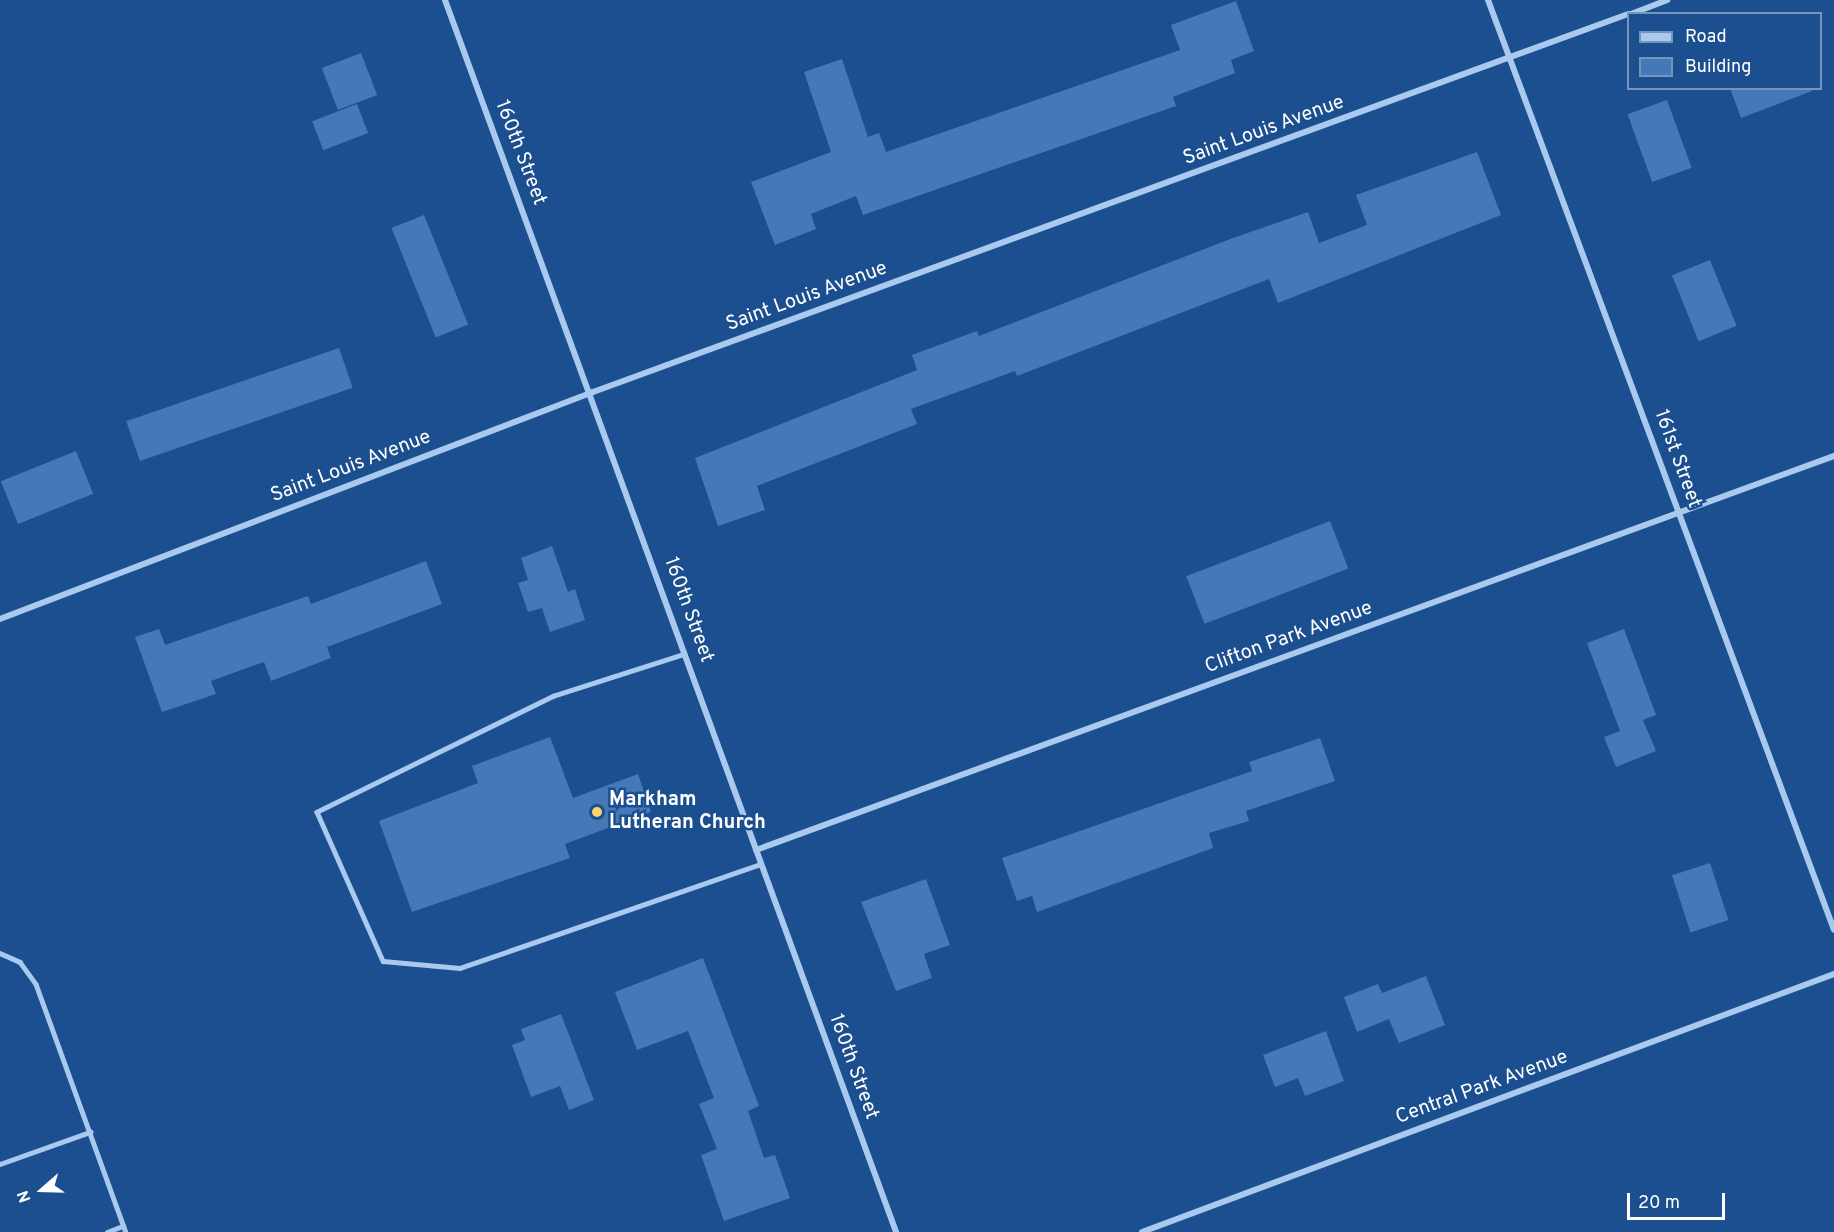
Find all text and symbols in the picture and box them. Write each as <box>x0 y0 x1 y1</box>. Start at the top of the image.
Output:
legend <box>1627 12 1822 90</box>
text: Road <box>1685 26 1727 49</box>
text: Building <box>1685 56 1751 79</box>
street label: Saint Louis Avenue <box>1180 91 1348 171</box>
street label: 160th Street <box>489 97 551 209</box>
street label: Saint Louis Avenue <box>723 257 891 337</box>
street label: 161st Street <box>1648 407 1706 511</box>
street label: Saint Louis Avenue <box>267 425 435 509</box>
street label: 160th Street <box>658 554 718 666</box>
street label: Clifton Park Avenue <box>1202 596 1376 680</box>
place label: Markham Lutheran Church <box>609 789 766 836</box>
marker: Markham Lutheran Church <box>590 805 604 819</box>
street label: 160th Street <box>823 1011 883 1123</box>
street label: Central Park Avenue <box>1392 1046 1572 1130</box>
north arrow <box>12 1160 72 1220</box>
scale bar <box>1630 1181 1728 1219</box>
text: N <box>14 1187 36 1205</box>
text: 20 m <box>1638 1192 1680 1215</box>

